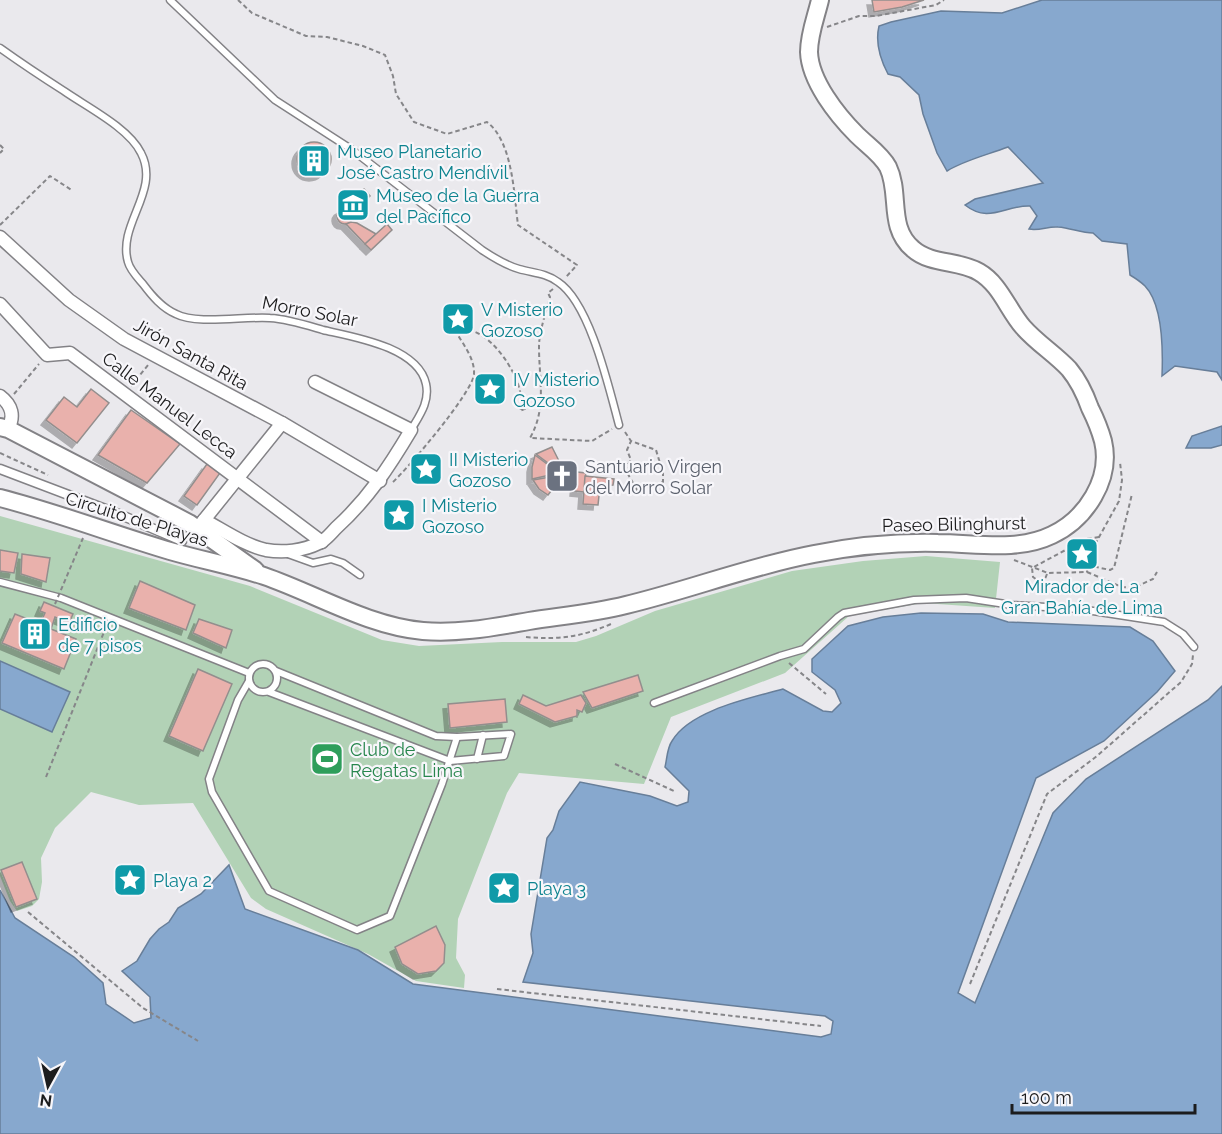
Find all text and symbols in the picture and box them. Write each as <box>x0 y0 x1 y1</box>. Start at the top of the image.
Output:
place label: Museo Planetario José Castro Mendívil <box>337 141 509 183</box>
building icon: Museo Planetario José Castro Mendívil <box>296 143 332 179</box>
place label: Museo de la Guerra del Pacífico <box>376 185 539 227</box>
museum icon: Museo de la Guerra del Pacífico <box>335 187 371 223</box>
street label: Morro Solar <box>261 291 360 331</box>
place label: V Misterio Gozoso <box>481 299 563 341</box>
place icon: V Misterio Gozoso <box>440 301 476 337</box>
street label: Jirón Santa Rita <box>130 314 252 394</box>
street label: Calle Manuel Lecca <box>98 347 242 463</box>
place label: IV Misterio Gozoso <box>513 369 600 411</box>
place icon: IV Misterio Gozoso <box>472 371 508 407</box>
place label: II Misterio Gozoso <box>449 449 529 491</box>
place icon: II Misterio Gozoso <box>408 451 444 487</box>
place label: Santuario Virgen del Morro Solar <box>585 456 722 498</box>
church icon: Santuario Virgen del Morro Solar <box>544 458 580 494</box>
street label: Circuito de Playas <box>63 487 211 551</box>
place label: I Misterio Gozoso <box>422 495 497 537</box>
place icon: I Misterio Gozoso <box>381 497 417 533</box>
street label: Paseo Bilinghurst <box>882 512 1026 536</box>
place icon: Mirador de La Gran Bahía de Lima <box>1064 536 1100 572</box>
place label: Mirador de La Gran Bahía de Lima <box>1001 576 1163 618</box>
place label: Edificio de 7 pisos <box>58 614 142 656</box>
building icon: Edificio de 7 pisos <box>17 616 53 652</box>
place label: Club de Regatas Lima <box>350 739 463 781</box>
sports icon: Club de Regatas Lima <box>309 741 345 777</box>
place icon: Playa 2 <box>112 862 148 898</box>
place label: Playa 2 <box>153 870 212 891</box>
place icon: Playa 3 <box>486 870 522 906</box>
place label: Playa 3 <box>527 878 586 899</box>
north arrow <box>18 1056 78 1116</box>
scale bar <box>1012 1077 1195 1115</box>
text: 100 m <box>1021 1087 1072 1108</box>
text: N <box>39 1090 53 1111</box>

